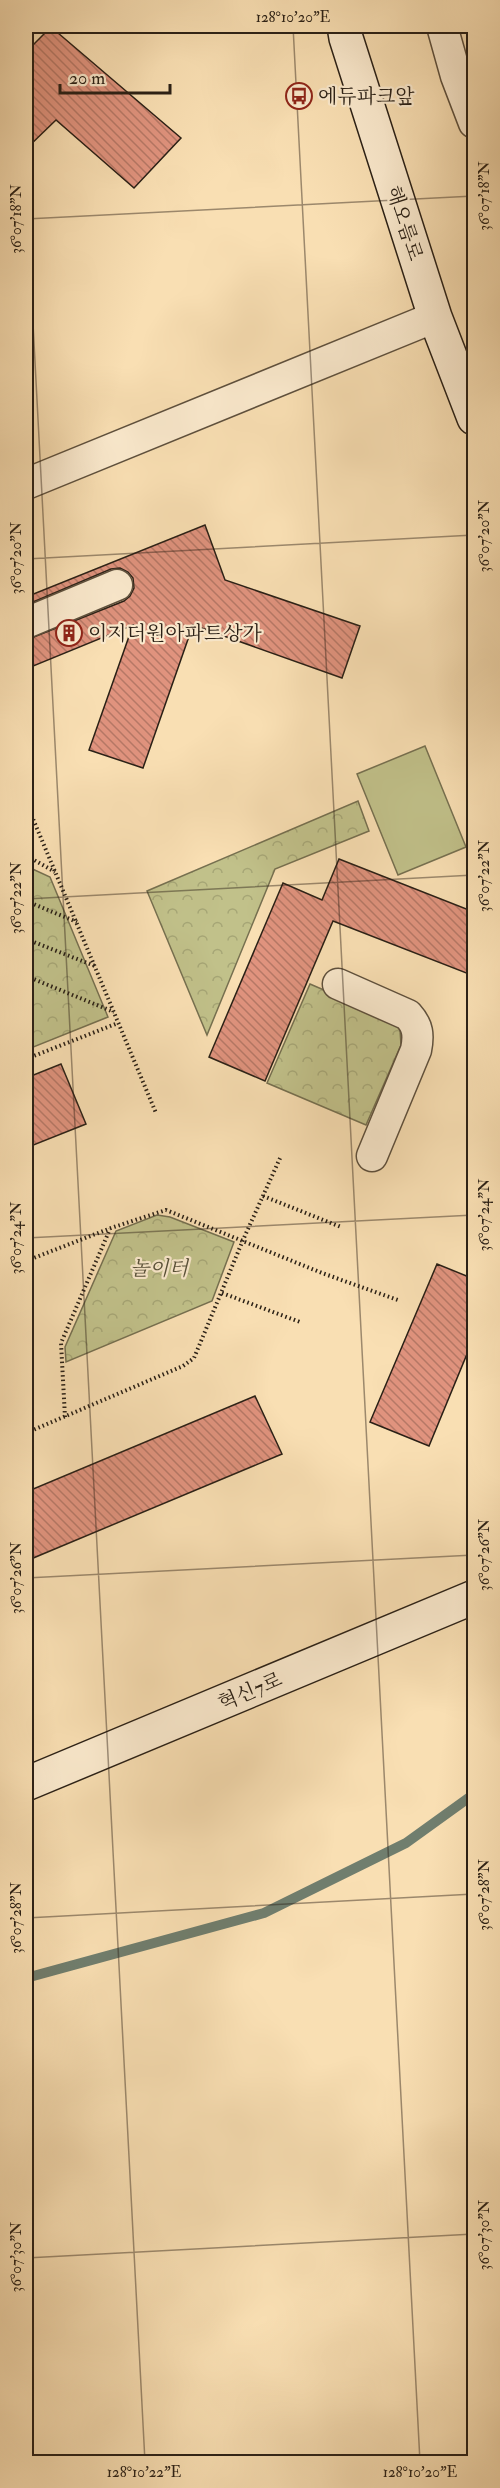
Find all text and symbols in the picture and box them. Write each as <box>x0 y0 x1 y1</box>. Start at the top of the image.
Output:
text: 128°10'20"E <box>256 8 331 27</box>
scale bar <box>60 57 170 95</box>
text: 20 m <box>69 67 105 90</box>
bus stop icon: 에듀파크앞 <box>284 81 314 111</box>
place label: 에듀파크앞 <box>318 84 415 109</box>
text: 36°07'18"N <box>475 161 494 231</box>
street label: 해오름로 <box>381 183 428 264</box>
text: 36°07'18"N <box>7 184 26 254</box>
text: 36°07'20"N <box>475 499 494 572</box>
text: 36°07'20"N <box>7 521 26 594</box>
building icon: 이지더원아파트상가 <box>54 618 84 648</box>
place label: 이지더원아파트상가 <box>88 621 263 646</box>
text: 36°07'22"N <box>475 839 494 912</box>
text: 36°07'22"N <box>7 861 26 934</box>
text: 36°07'24"N <box>475 1178 494 1251</box>
text: 36°07'24"N <box>7 1201 26 1274</box>
park label: 놀이터 <box>130 1256 190 1281</box>
text: 36°07'26"N <box>475 1518 494 1591</box>
text: 36°07'26"N <box>7 1541 26 1614</box>
street label: 혁신7로 <box>214 1667 286 1716</box>
text: 36°07'28"N <box>475 1859 494 1931</box>
text: 36°07'28"N <box>7 1882 26 1954</box>
text: 36°07'30"N <box>475 2199 494 2270</box>
text: 36°07'30"N <box>7 2221 26 2292</box>
text: 128°10'22"E <box>107 2463 182 2482</box>
text: 128°10'20"E <box>383 2463 458 2482</box>

